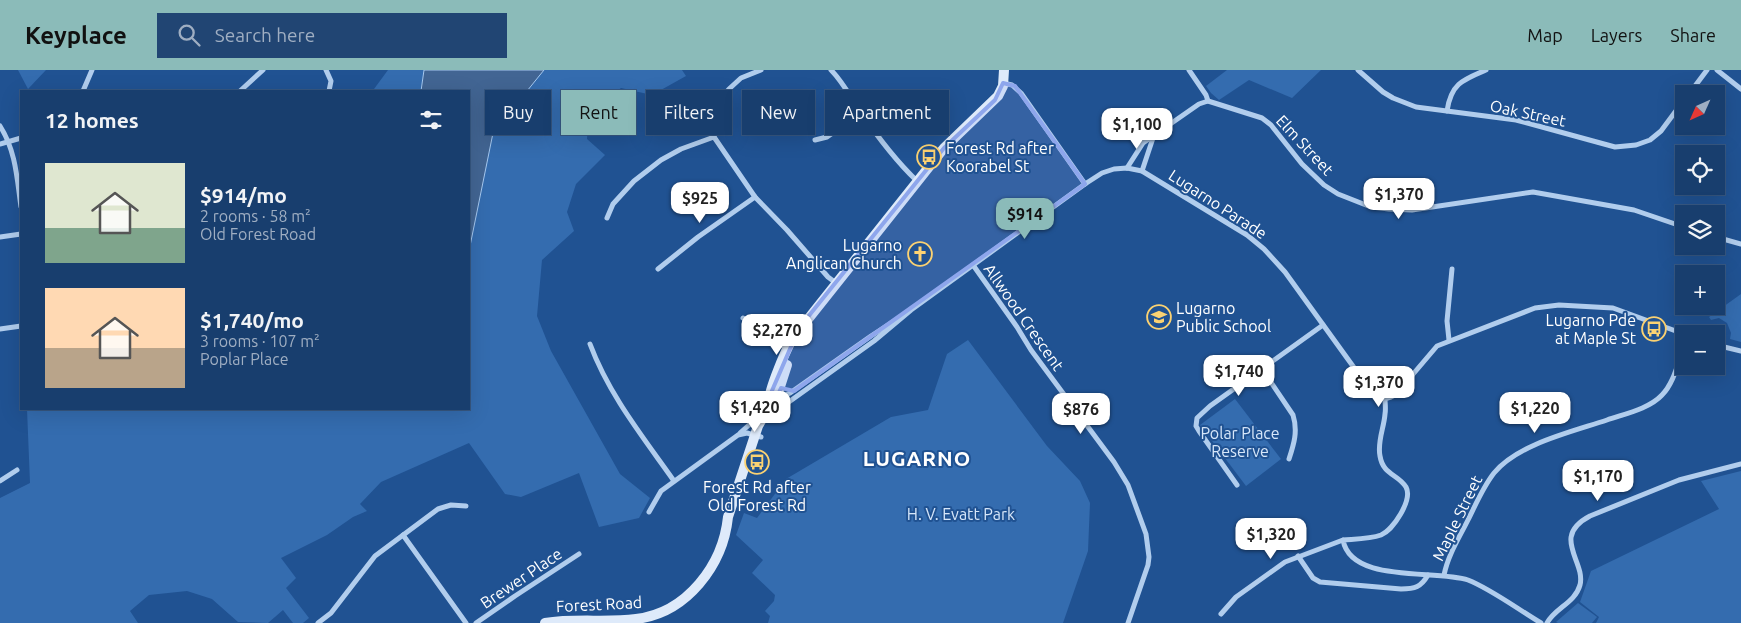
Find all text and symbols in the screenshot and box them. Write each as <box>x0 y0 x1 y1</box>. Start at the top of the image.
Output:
search box <box>157 13 507 58</box>
icon: search <box>175 21 203 49</box>
text: Keyplace <box>25 22 127 49</box>
text: Search here <box>215 24 315 46</box>
text: Map <box>1527 25 1563 45</box>
text: Layers <box>1591 25 1642 45</box>
text: Share <box>1670 25 1716 45</box>
north arrow <box>1675 85 1725 135</box>
map controls <box>1675 85 1725 375</box>
chip: Buy <box>485 90 551 135</box>
chip: Rent <box>561 90 636 135</box>
chip: Filters <box>646 90 732 135</box>
chip: New <box>742 90 815 135</box>
chip: Apartment <box>825 90 949 135</box>
street label: Oak Street <box>1488 96 1568 130</box>
icon: filters <box>417 106 445 134</box>
text: 12 homes <box>45 108 139 132</box>
pin: $1,100 <box>1096 108 1178 150</box>
street label: Elm Street <box>1273 111 1338 179</box>
text: $1,100 <box>1112 115 1162 133</box>
place label: Forest Rd after Koorabel St <box>946 139 1054 175</box>
bus stop icon: Forest Rd after Koorabel St <box>916 144 942 170</box>
button: locate <box>1675 145 1725 195</box>
street label: Lugarno Parade <box>1166 166 1270 242</box>
pin: $1,370 <box>1358 178 1440 220</box>
pin: $925 <box>670 182 730 224</box>
icon: home <box>85 183 145 243</box>
text: $914/mo <box>200 183 287 207</box>
text: $1,370 <box>1374 185 1424 203</box>
text: $925 <box>682 189 718 207</box>
pin: $914 <box>995 198 1055 240</box>
text: $914 <box>1007 205 1043 223</box>
button: layers <box>1675 205 1725 255</box>
text: 2 rooms · 58 m² <box>200 207 311 225</box>
text: Old Forest Road <box>200 225 316 243</box>
place label: Lugarno Anglican Church <box>786 236 902 272</box>
church icon: Lugarno Anglican Church <box>907 241 933 267</box>
street label: Allwood Crescent <box>980 260 1068 374</box>
button: + <box>1675 265 1725 315</box>
place label: Lugarno Public School <box>1176 299 1271 335</box>
school or university icon: Lugarno Public School <box>1146 304 1172 330</box>
icon: home <box>85 308 145 368</box>
text: $1,740/mo <box>200 308 304 332</box>
place label: Lugarno Pde at Maple St <box>1545 311 1637 347</box>
pin: $2,270 <box>736 314 818 356</box>
bus stop icon: Lugarno Pde at Maple St <box>1641 316 1667 342</box>
text: $2,270 <box>752 321 802 339</box>
button: − <box>1675 325 1725 375</box>
text: 3 rooms · 107 m² <box>200 332 320 350</box>
text: Poplar Place <box>200 350 289 368</box>
pin: $1,740 <box>1198 354 1280 397</box>
text: $1,740 <box>1214 362 1264 380</box>
pin: $1,370 <box>1338 366 1420 408</box>
text: $1,370 <box>1354 373 1404 391</box>
pin: $1,420 <box>714 390 796 433</box>
pin: $876 <box>1051 392 1111 435</box>
pin: $1,220 <box>1494 392 1576 434</box>
text: $1,420 <box>730 398 780 416</box>
text: $1,220 <box>1510 399 1560 417</box>
text: $876 <box>1063 400 1099 418</box>
park label: Polar Place Reserve <box>1200 424 1280 460</box>
district label: LUGARNO <box>863 446 971 470</box>
bus stop icon: Forest Rd after Old Forest Rd <box>744 449 770 475</box>
pin: $1,170 <box>1557 460 1639 502</box>
text: $1,170 <box>1573 467 1623 485</box>
street label: Maple Street <box>1429 472 1486 564</box>
place label: Forest Rd after Old Forest Rd <box>703 478 811 514</box>
park label: H. V. Evatt Park <box>907 505 1015 523</box>
pin: $1,320 <box>1230 518 1312 560</box>
text: $1,320 <box>1246 525 1296 543</box>
street label: Brewer Place <box>477 544 565 612</box>
street label: Forest Road <box>555 593 643 615</box>

